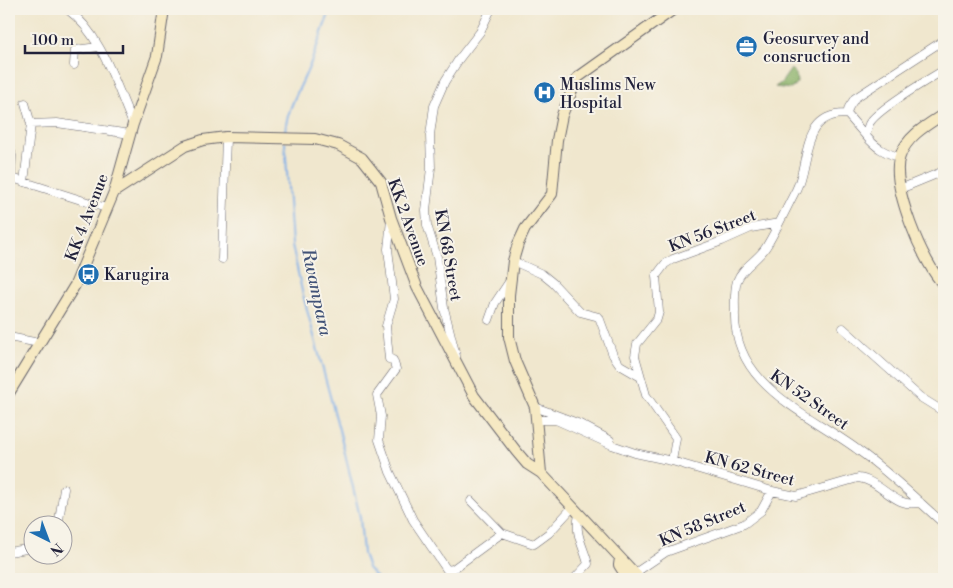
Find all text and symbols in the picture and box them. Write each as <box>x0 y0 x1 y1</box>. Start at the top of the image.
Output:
scale bar <box>25 22 122 54</box>
place label: Geosurvey and consruction <box>763 29 869 67</box>
text: 100 m <box>32 31 74 50</box>
office icon: Geosurvey and consruction <box>735 35 759 59</box>
place label: Muslims New Hospital <box>560 75 656 113</box>
hospital icon: Muslims New Hospital <box>532 81 556 105</box>
street label: KK 4 Avenue <box>61 171 113 264</box>
street label: KK 2 Avenue <box>383 176 433 269</box>
street label: KN 56 Street <box>666 205 759 257</box>
street label: KN 68 Street <box>430 208 466 303</box>
water label: Rwampara <box>296 245 337 339</box>
bus stop icon: Karugira <box>76 262 100 286</box>
place label: Karugira <box>104 265 170 285</box>
street label: KN 52 Street <box>766 365 853 434</box>
street label: KN 62 Street <box>703 447 797 491</box>
street label: KN 58 Street <box>656 497 749 551</box>
north arrow <box>22 516 72 566</box>
text: N <box>46 539 66 559</box>

